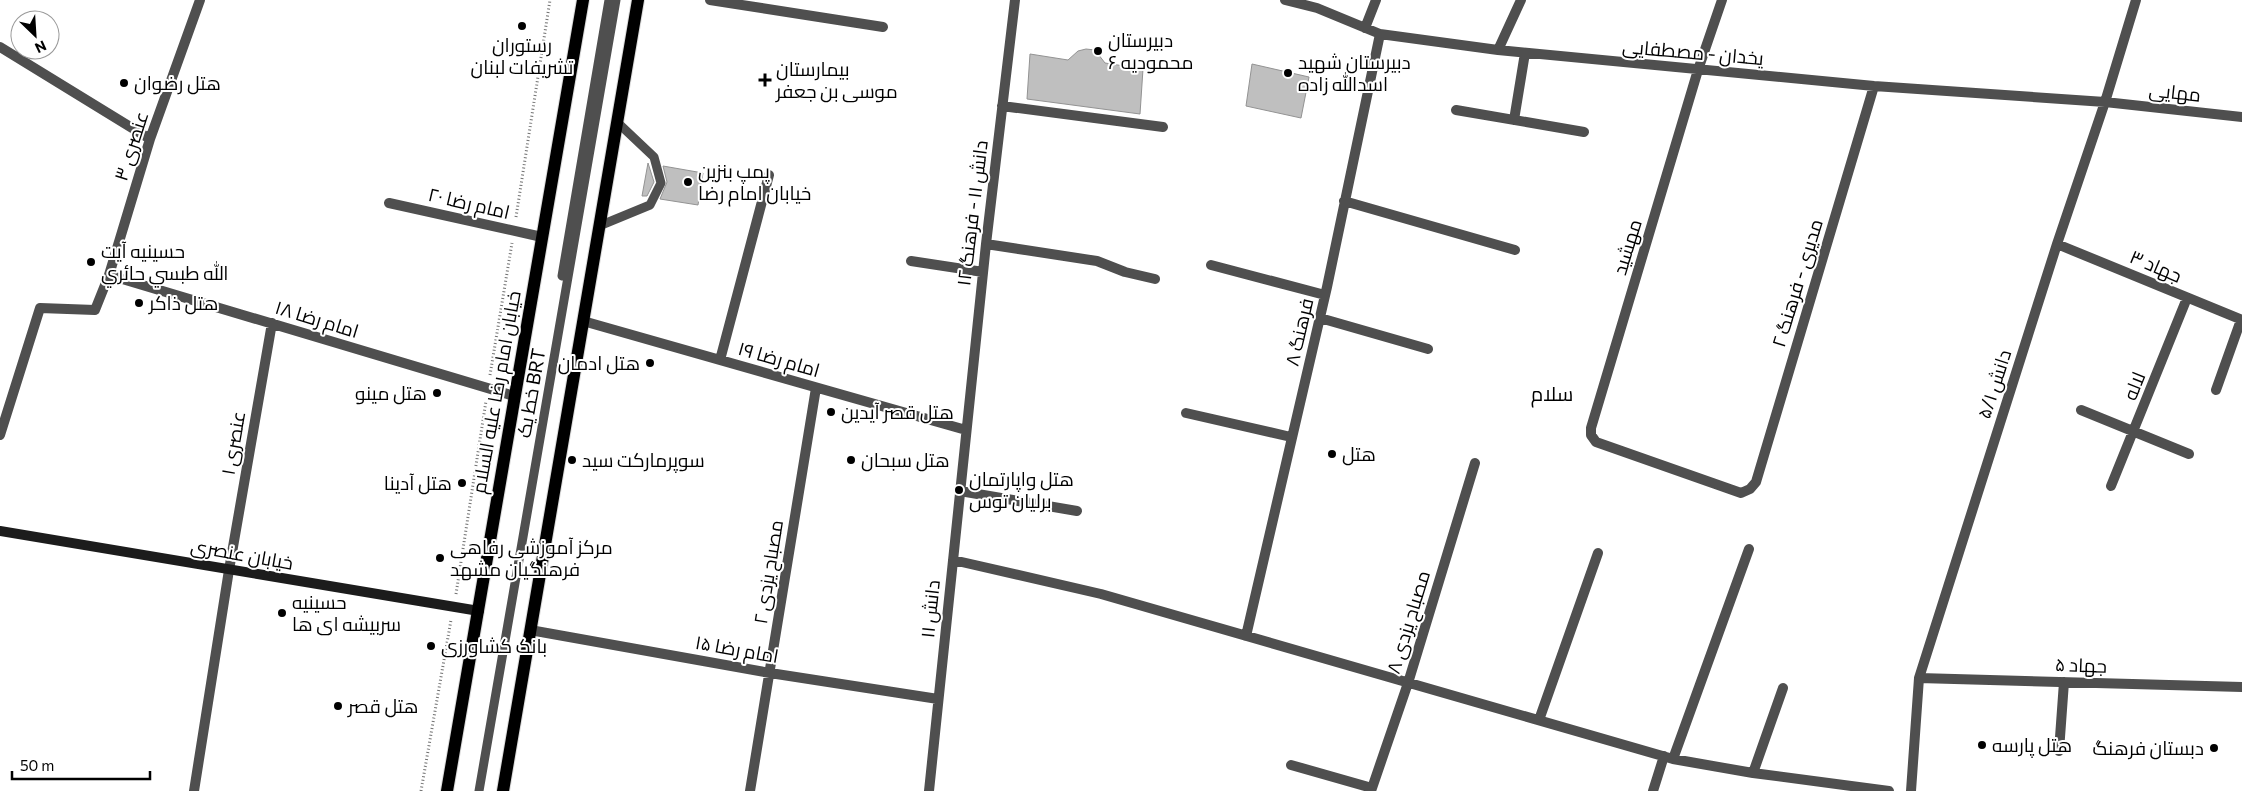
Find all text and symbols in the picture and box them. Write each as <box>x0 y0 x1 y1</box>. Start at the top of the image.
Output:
north arrow <box>10 10 60 60</box>
marker: رستوران تشریفات لبنان <box>516 20 528 32</box>
place label: دبیرستان محمودیه ۶ <box>1108 28 1193 74</box>
place label: رستوران تشریفات لبنان <box>471 33 573 79</box>
street label: یخدان - مصطفایی <box>1621 34 1765 70</box>
text: N <box>32 37 49 57</box>
marker: دبیرستان محمودیه ۶ <box>1092 45 1104 57</box>
place label: دبیرستان شهید اسدالله زاده <box>1298 50 1411 96</box>
place label: بیمارستان موسی بن جعفر <box>775 57 898 103</box>
marker: دبیرستان شهید اسدالله زاده <box>1282 67 1294 79</box>
place label: هتل رضوان <box>134 71 221 95</box>
marker: بیمارستان موسی بن جعفر <box>758 73 772 87</box>
marker: هتل رضوان <box>118 77 130 89</box>
street label: مهایی <box>2148 77 2202 107</box>
street label: عنصری ۳ <box>109 108 153 184</box>
street label: دانش ۱۱ - فرهنگ ۱۲ <box>951 139 993 287</box>
place label: پمپ بنزین خیابان امام رضا <box>698 159 811 207</box>
marker: پمپ بنزین خیابان امام رضا <box>682 176 694 188</box>
street label: امام رضا ۲۰ <box>425 182 512 226</box>
street label: مهشید <box>1607 216 1647 278</box>
street label: مدیری - فرهنگ ۲ <box>1766 216 1828 350</box>
place label: حسينيه آيت الله طبسي حائري <box>101 239 228 288</box>
street label: جهاد ۳ <box>2126 244 2186 288</box>
marker: حسينيه آيت الله طبسي حائري <box>85 256 97 268</box>
street label: خیابان امام رضا علیه السلام <box>466 289 528 496</box>
place label: هتل ذاکر <box>148 291 219 315</box>
street label: امام رضا ۱۸ <box>272 295 362 345</box>
street label: فرهنگ ۸ <box>1280 296 1318 368</box>
marker: هتل ذاکر <box>133 297 145 309</box>
street label: امام رضا ۱۹ <box>735 336 823 384</box>
street label: خط یک BRT <box>511 346 550 439</box>
street label: دانش ۵/۱ <box>1972 346 2016 422</box>
place label: هتل ادمان <box>558 351 640 375</box>
marker: هتل ادمان <box>644 357 656 369</box>
street label: لاله <box>2118 368 2150 403</box>
place label: هتل مینو <box>355 381 427 405</box>
district label: سلام <box>1531 381 1573 408</box>
marker: هتل مینو <box>431 387 443 399</box>
place label: هتل قصر آیدین <box>841 400 954 424</box>
marker: هتل قصر آیدین <box>825 406 837 418</box>
street label: عنصری ۱ <box>216 409 250 477</box>
place label: هتل <box>1342 442 1376 466</box>
place label: سوپرمارکت سید <box>582 448 705 473</box>
place label: هتل سبحان <box>861 448 950 472</box>
marker: هتل <box>1326 448 1338 460</box>
marker: سوپرمارکت سید <box>566 454 578 466</box>
marker: هتل سبحان <box>845 454 857 466</box>
place label: هتل واپارتمان برلیان توس <box>969 467 1074 513</box>
place label: هتل آدینا <box>384 471 452 495</box>
marker: هتل آدینا <box>456 477 468 489</box>
marker: هتل واپارتمان برلیان توس <box>953 484 965 496</box>
street label: مصباح یزدی ۲ <box>748 518 790 626</box>
street label: خیابان عنصری <box>189 533 295 575</box>
place label: مرکز آموزشی رفاهی فرهنگیان مشهد <box>450 535 613 581</box>
marker: مرکز آموزشی رفاهی فرهنگیان مشهد <box>434 552 446 564</box>
street label: مصباح یزدی ۸ <box>1381 567 1437 677</box>
street label: دانش ۱۱ <box>915 579 945 639</box>
place label: حسینیه سربیشه ای ها <box>292 590 401 636</box>
marker: حسینیه سربیشه ای ها <box>276 607 288 619</box>
street label: امام رضا ۱۵ <box>693 630 781 670</box>
place label: بانک کشاورزی <box>441 634 547 658</box>
marker: بانک کشاورزی <box>425 640 437 652</box>
street label: جهاد ۵ <box>2055 652 2107 678</box>
place label: هتل قصر <box>347 694 418 718</box>
marker: هتل قصر <box>332 700 344 712</box>
place label: هتل پارسه <box>1992 733 2072 758</box>
place label: دبستان فرهنگ <box>2092 736 2204 760</box>
marker: هتل پارسه <box>1976 739 1988 751</box>
marker: دبستان فرهنگ <box>2208 742 2220 754</box>
scale bar <box>12 748 150 780</box>
text: 50 m <box>20 756 54 774</box>

